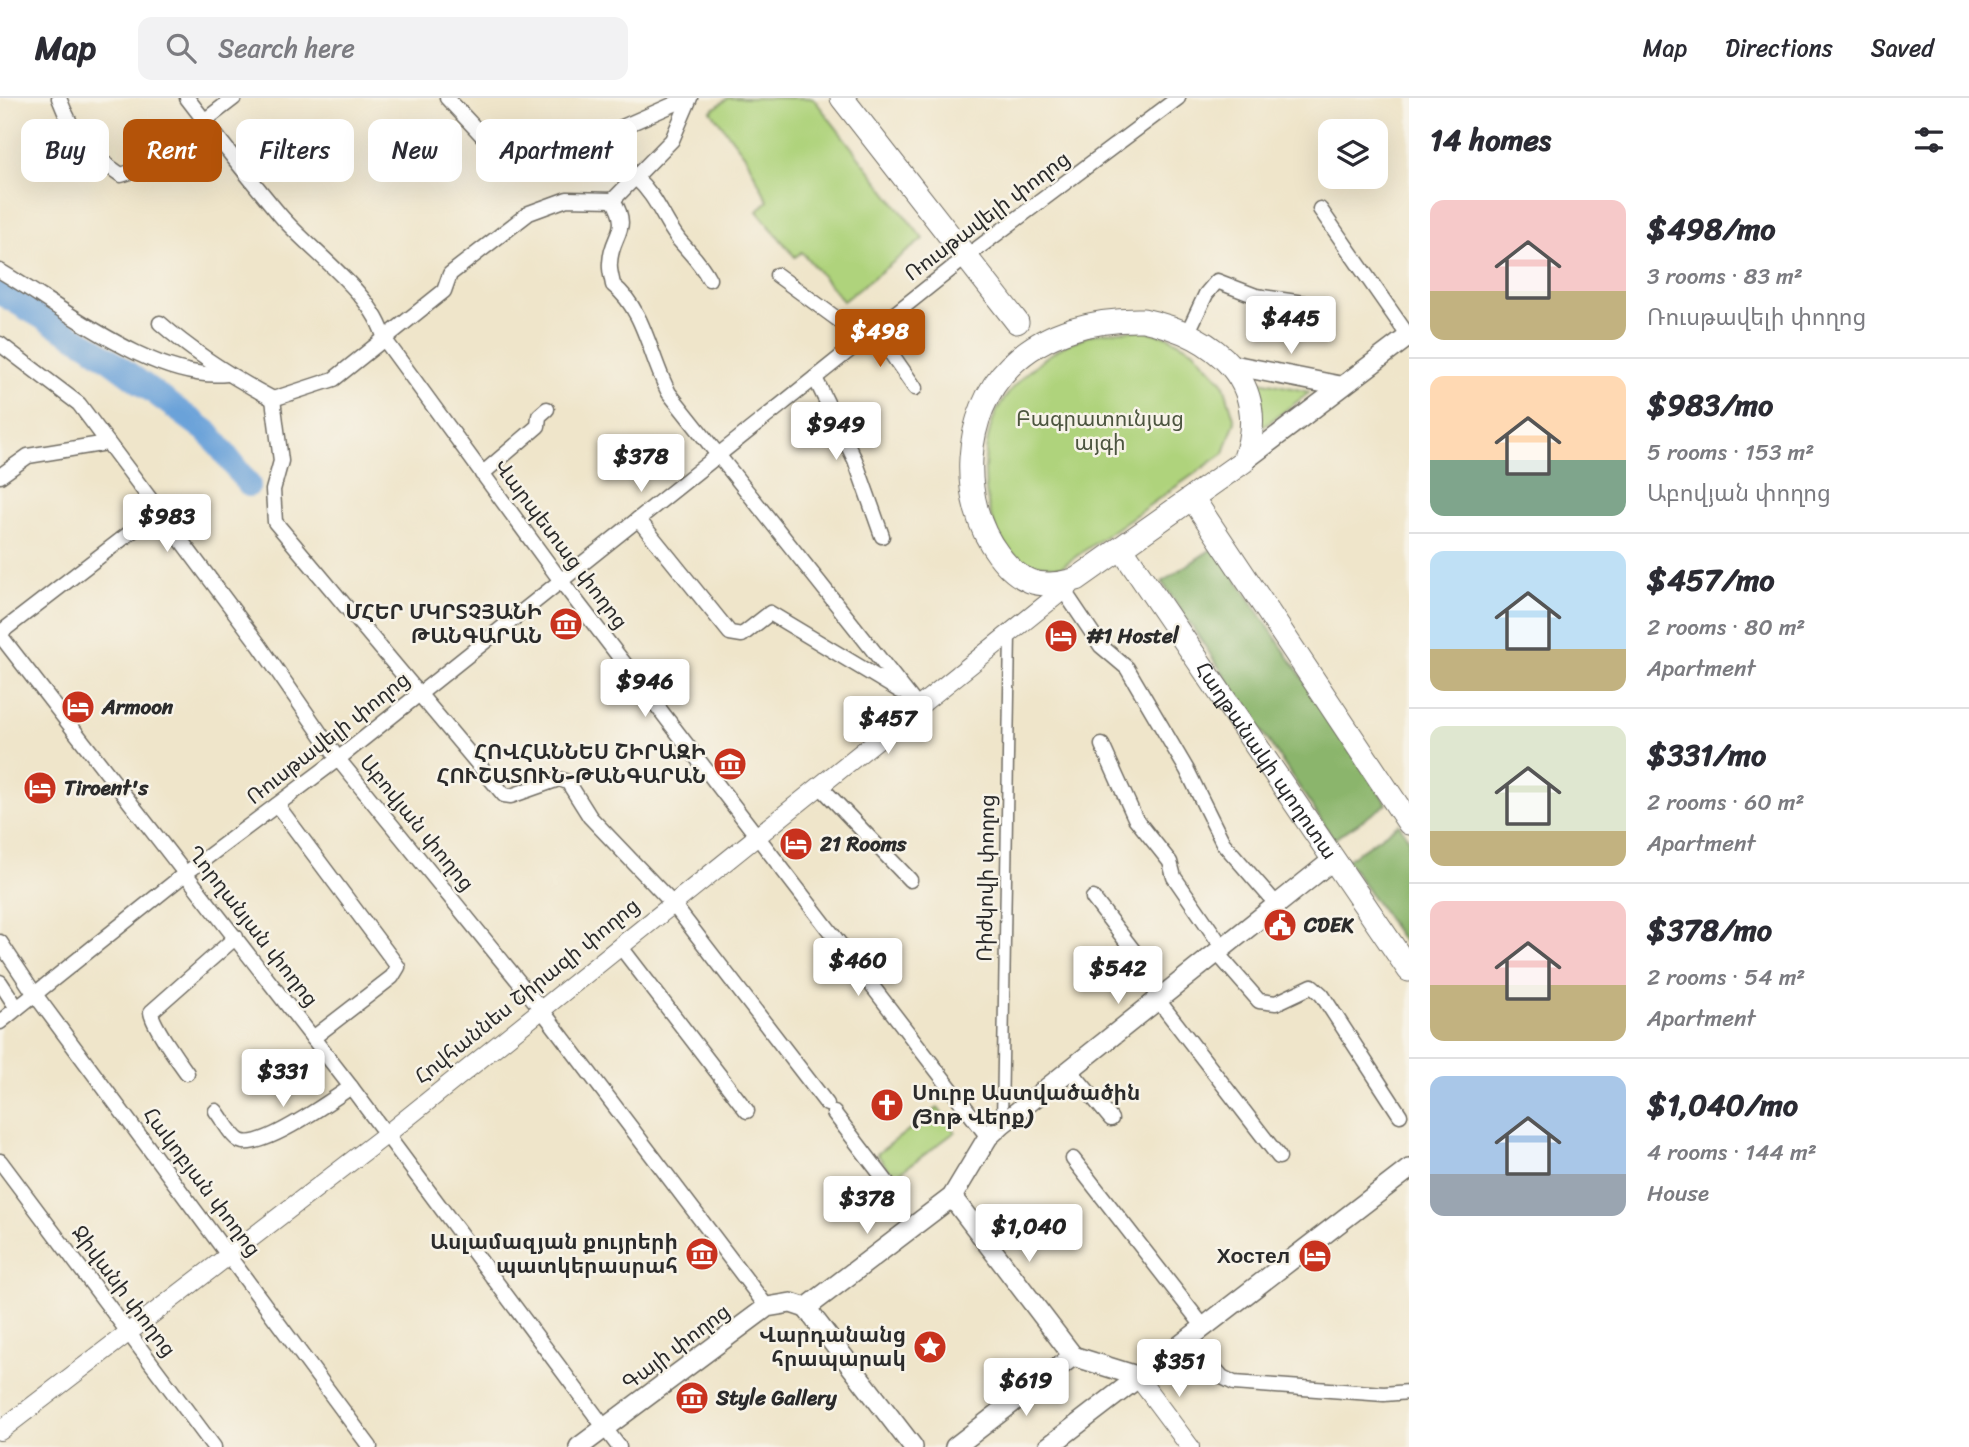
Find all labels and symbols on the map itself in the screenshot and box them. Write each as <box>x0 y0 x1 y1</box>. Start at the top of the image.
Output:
street label: Ռուսթավելի փողոց <box>896 141 1078 291</box>
pin: $445 <box>1250 296 1332 356</box>
pin: $498 <box>839 310 921 369</box>
park label: Բագրատունյաց այգի <box>1016 400 1184 462</box>
pin: $949 <box>795 402 877 462</box>
pin: $378 <box>600 434 682 494</box>
street label: Վարպետաց փողոց <box>484 450 638 638</box>
pin: $983 <box>126 494 208 554</box>
place label: ՄՀԵՐ ՄԿՐՏՉՅԱՆԻ ԹԱՆԳԱՐԱՆ <box>345 593 542 655</box>
museum icon: ՄՀԵՐ ՄԿՐՏՉՅԱՆԻ ԹԱՆԳԱՐԱՆ <box>547 605 585 643</box>
hotel icon: #1 Hostel <box>1042 617 1080 655</box>
place label: #1 Hostel <box>1086 617 1180 655</box>
street label: Հաղթանակի պողոտա <box>1185 653 1348 868</box>
pin: $946 <box>604 660 686 719</box>
street label: Ռուսթավելի փողոց <box>237 661 419 815</box>
hotel icon: Armoon <box>59 688 97 726</box>
place label: Armoon <box>101 688 174 726</box>
pin: $457 <box>847 696 929 756</box>
place label: ՀՈՎՀԱՆՆԵՍ ՇԻՐԱԶԻ ՀՈՒՇԱՏՈՒՆ-ԹԱՆԳԱՐԱՆ <box>436 733 706 795</box>
museum icon: ՀՈՎՀԱՆՆԵՍ ՇԻՐԱԶԻ ՀՈՒՇԱՏՈՒՆ-ԹԱՆԳԱՐԱՆ <box>711 745 749 783</box>
street label: Աբովյան փողոց <box>349 746 485 900</box>
hotel icon: Tiroent's <box>21 769 59 807</box>
place label: Tiroent's <box>64 769 150 807</box>
street label: Ռիժկովի փողոց <box>966 794 1006 962</box>
hotel icon: 21 Rooms <box>777 825 815 863</box>
place label: 21 Rooms <box>819 825 907 863</box>
street label: Ղորղանյան փողոց <box>177 836 329 1016</box>
street label: Հովհաննես Շիրազի փողոց <box>406 888 648 1094</box>
public building icon: CDEK <box>1261 906 1299 944</box>
place label: CDEK <box>1303 906 1354 944</box>
pin: $460 <box>817 939 899 998</box>
pin: $542 <box>1077 946 1159 1006</box>
pin: $331 <box>242 1049 324 1109</box>
place label: Սուրբ Աստվածածին (Յոթ Վերք) <box>912 1074 1140 1136</box>
church icon: Սուրբ Աստվածածին (Յոթ Վերք) <box>868 1086 906 1124</box>
street label: Հակոբյան փողոց <box>133 1099 271 1265</box>
pin: $378 <box>826 1176 908 1236</box>
pin: $1,040 <box>972 1204 1086 1264</box>
street label: Ջիվանի փողոց <box>61 1217 187 1365</box>
place label: Ասլամազյան քույրերի պատկերասրահ <box>430 1223 678 1285</box>
museum icon: Ասլամազյան քույրերի պատկերասրահ <box>683 1235 721 1273</box>
place label: Хостел <box>1217 1237 1290 1275</box>
hotel icon: Хостел <box>1296 1237 1334 1275</box>
street label: Գայի փողոց <box>613 1293 739 1401</box>
place label: Վարդանանց հրապարակ <box>759 1316 906 1378</box>
place icon: Վարդանանց հրապարակ <box>911 1328 949 1366</box>
pin: $351 <box>1138 1340 1220 1399</box>
pin: $619 <box>985 1358 1067 1418</box>
museum icon: Style Gallery <box>673 1379 711 1417</box>
place label: Style Gallery <box>715 1379 838 1417</box>

